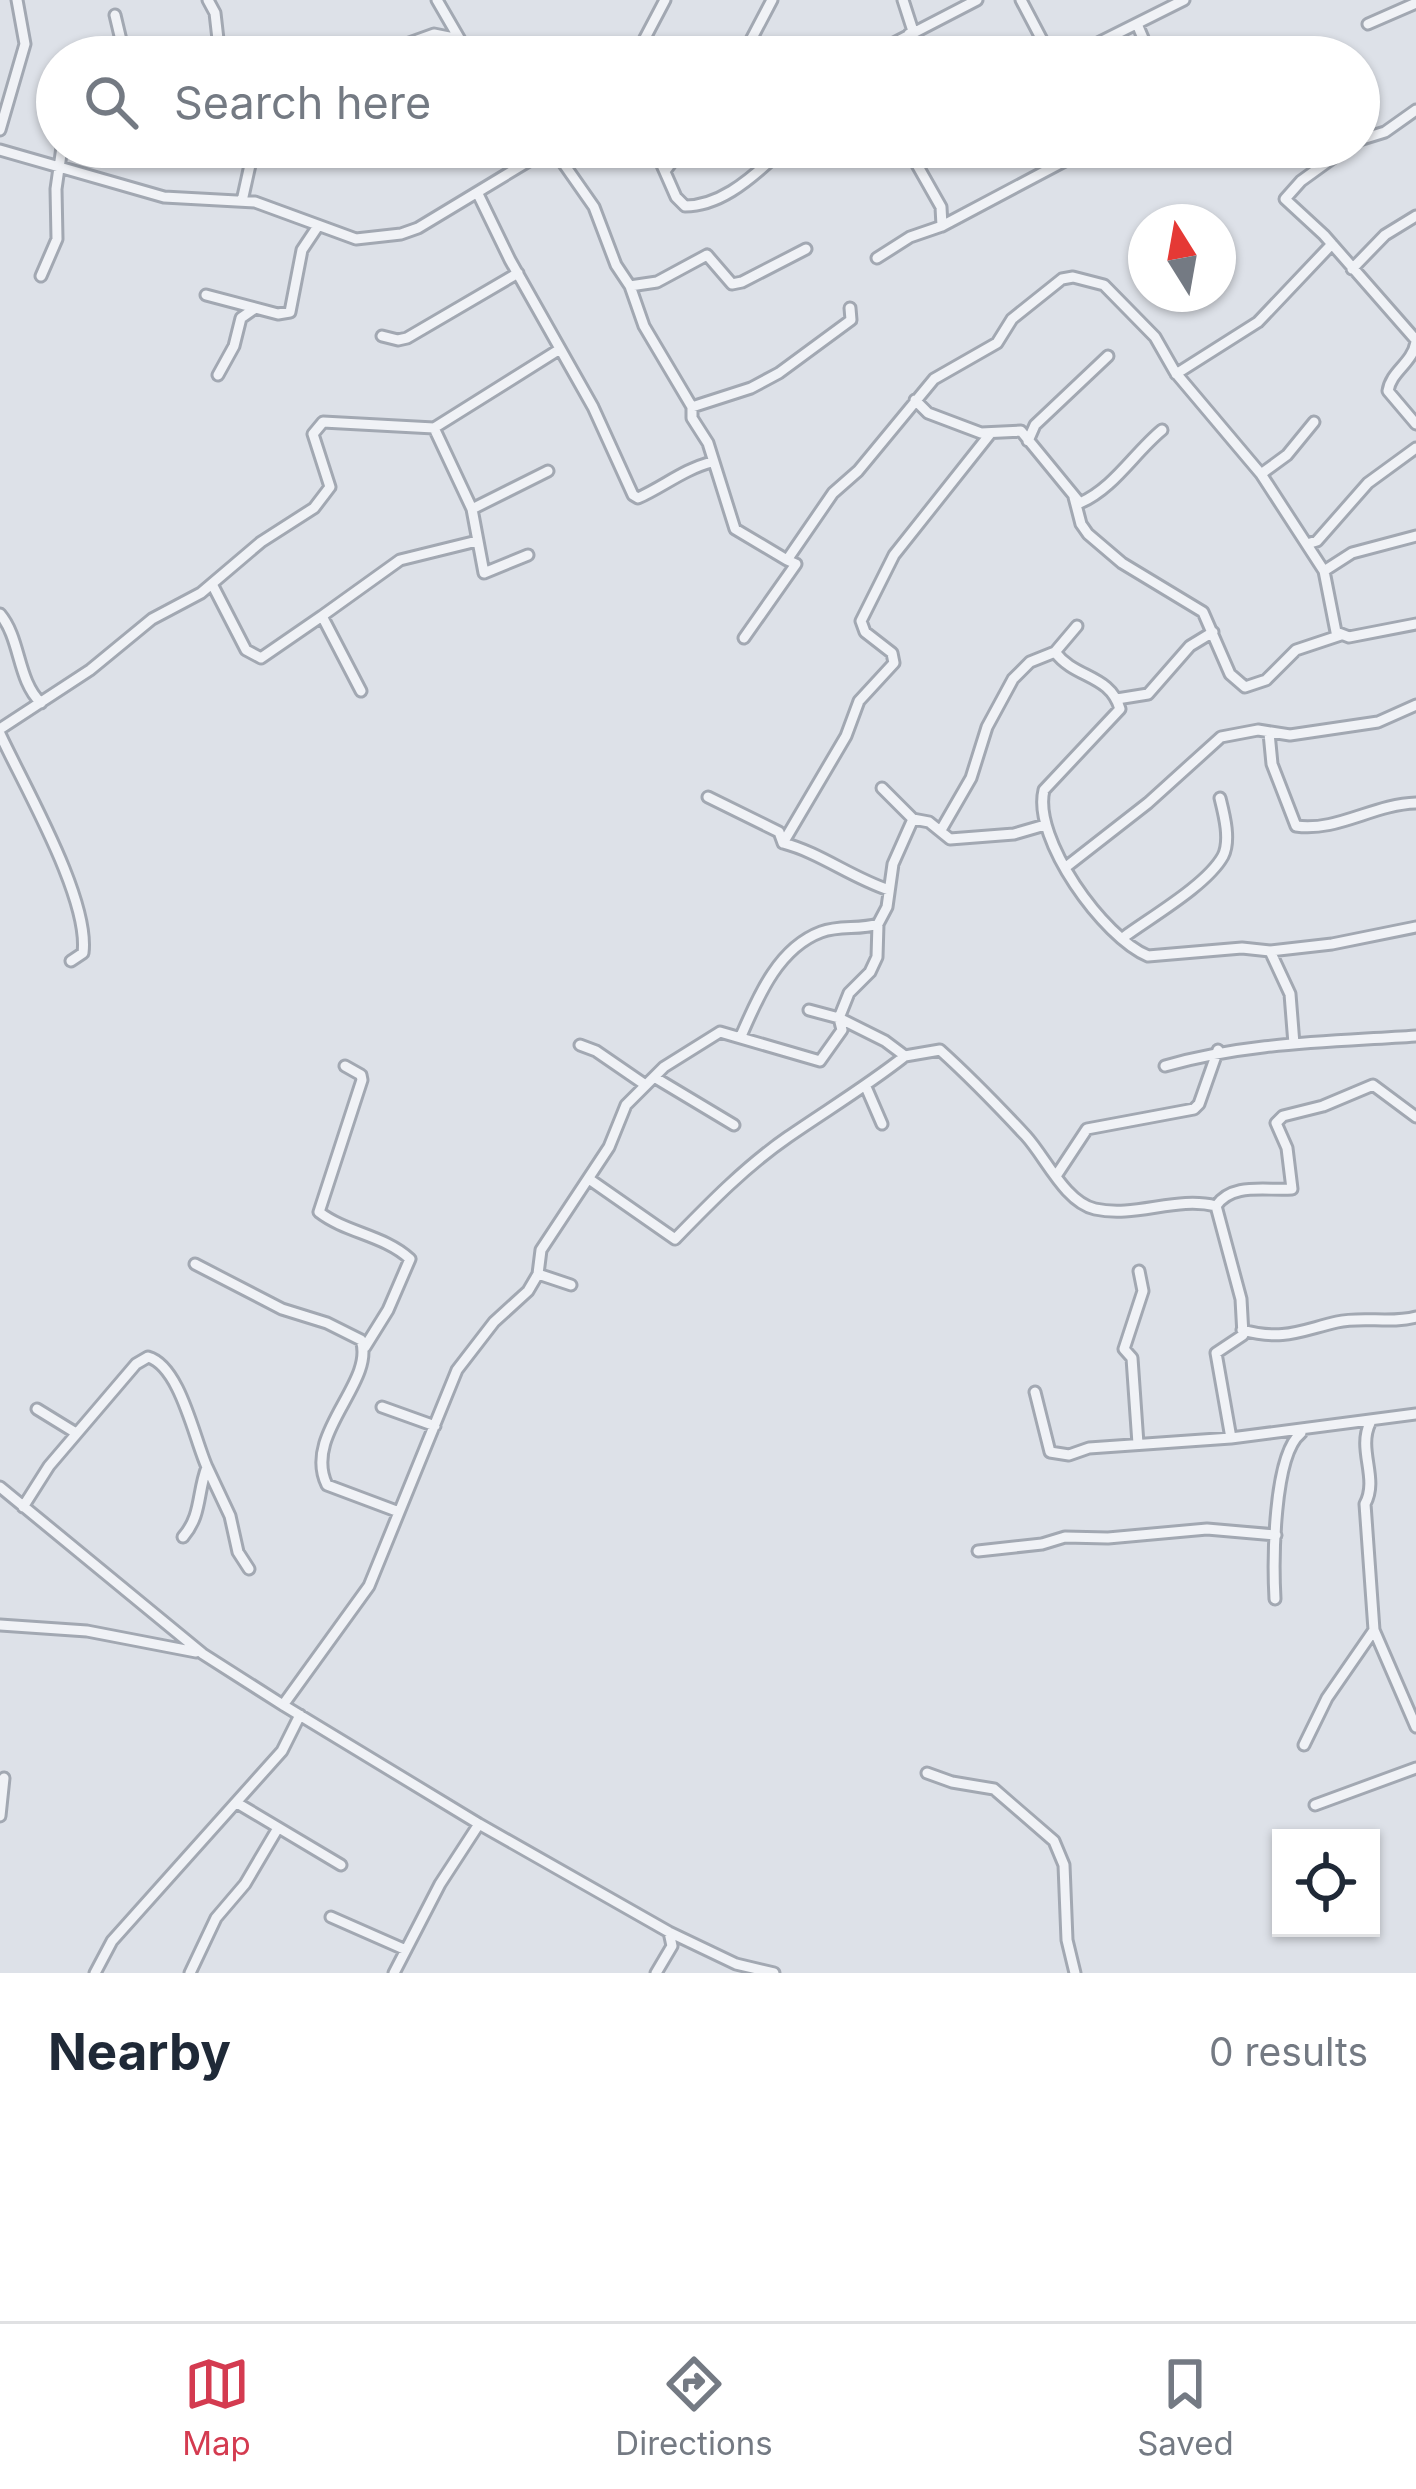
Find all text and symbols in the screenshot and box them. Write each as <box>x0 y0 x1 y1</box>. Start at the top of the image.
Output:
search box <box>36 36 1380 168</box>
icon: search <box>78 69 144 135</box>
text: Search here <box>174 75 431 130</box>
north arrow <box>1128 204 1236 312</box>
map controls <box>1272 1829 1380 1937</box>
button: locate <box>1272 1829 1380 1937</box>
text: Nearby <box>48 2021 231 2082</box>
text: 0 results <box>1209 2028 1368 2075</box>
tab: Map <box>182 2351 251 2463</box>
tab: Directions <box>615 2351 773 2463</box>
tab: Saved <box>1137 2351 1234 2463</box>

